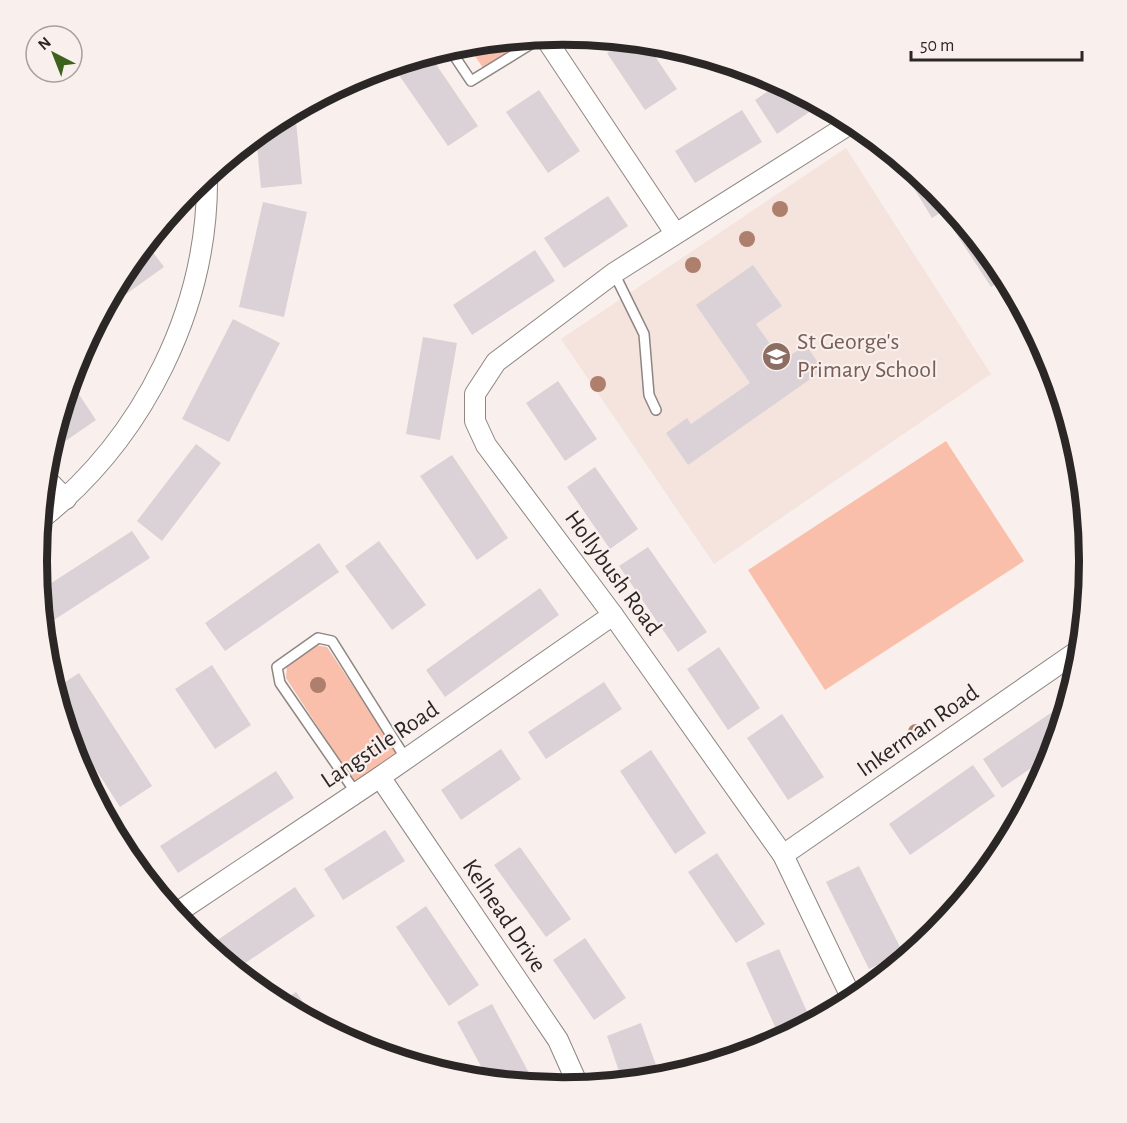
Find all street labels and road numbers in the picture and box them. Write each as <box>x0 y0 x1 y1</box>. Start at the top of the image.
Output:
street label: Hollybush Road <box>560 506 666 640</box>
street label: Inkerman Road <box>853 680 983 782</box>
street label: Langstile Road <box>317 697 443 793</box>
street label: Kelhead Drive <box>458 855 550 977</box>

